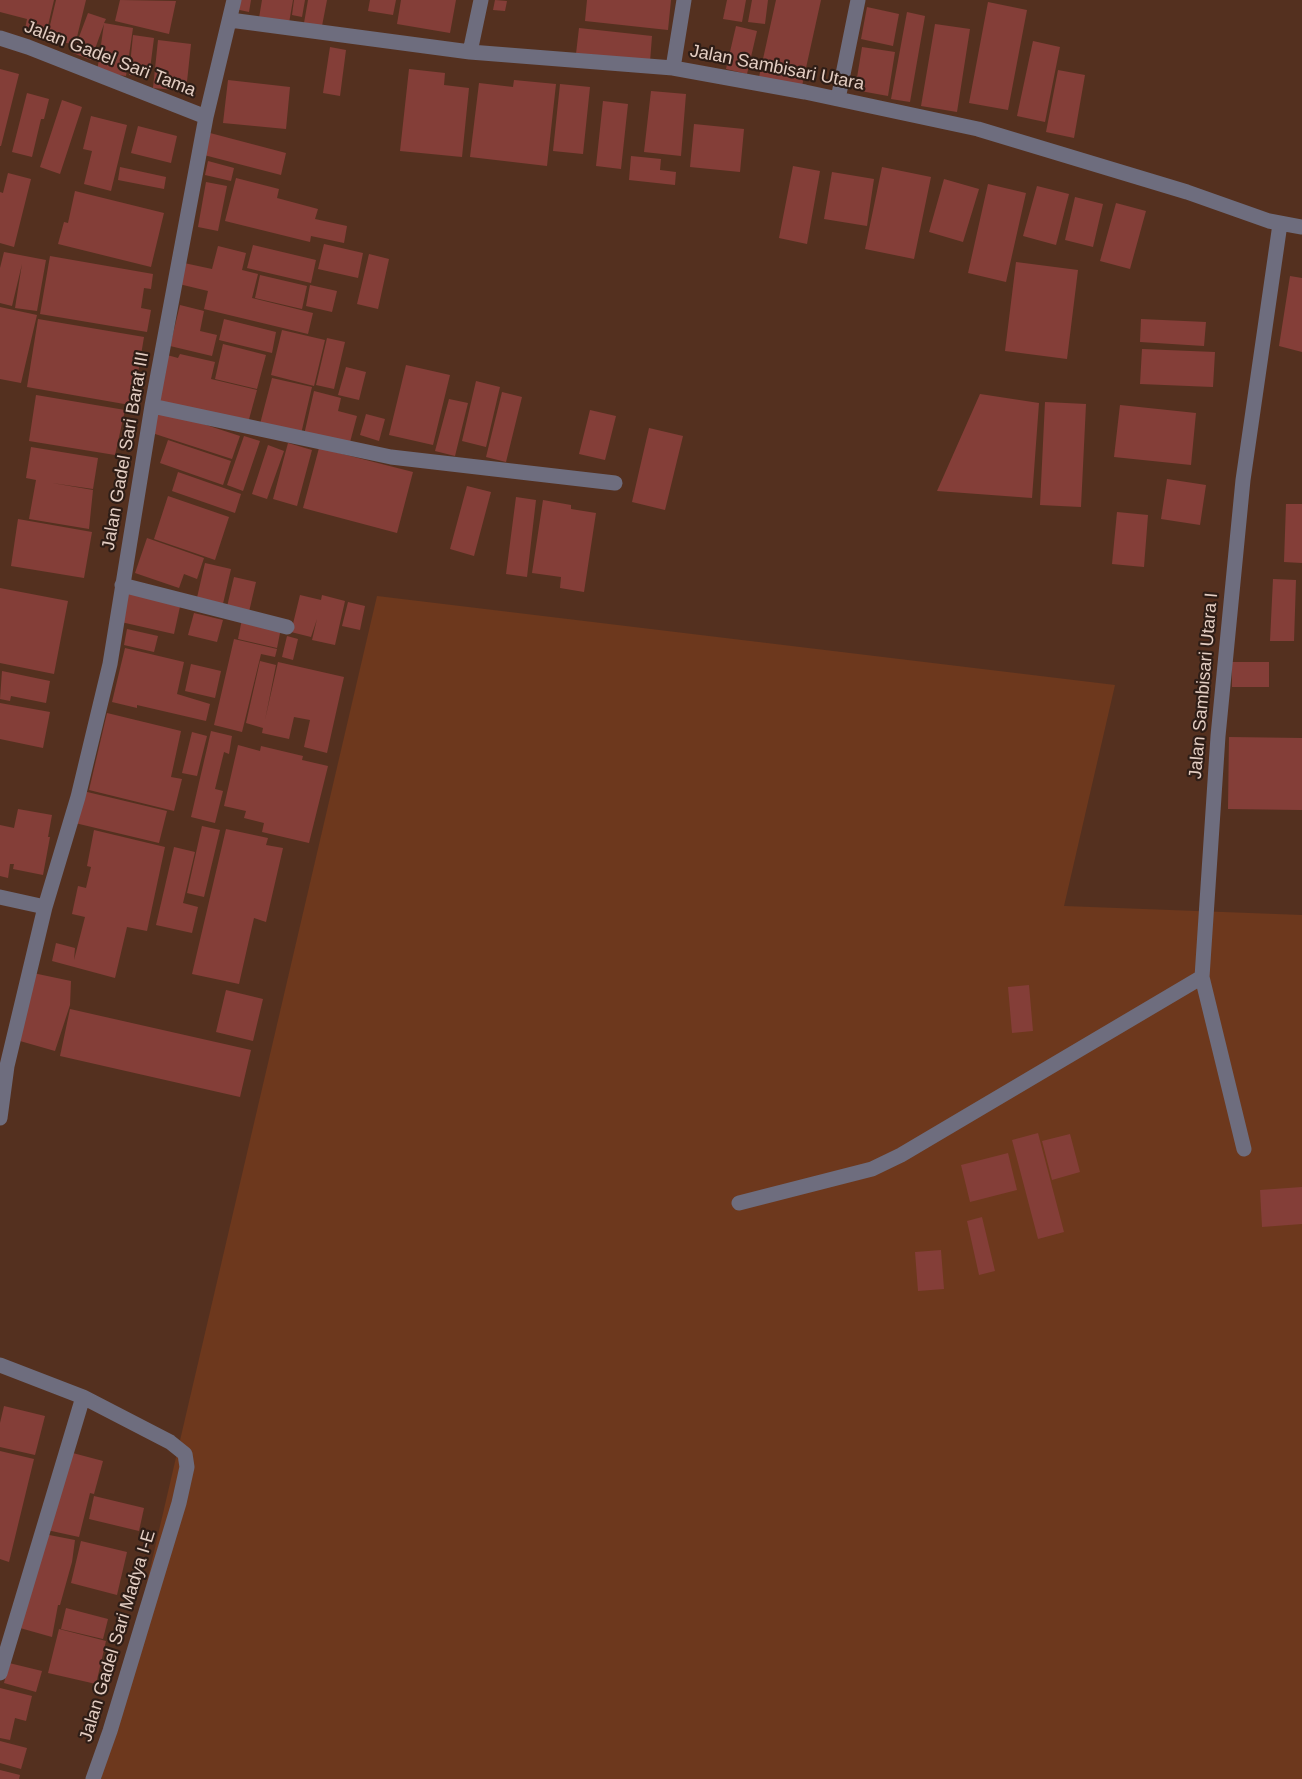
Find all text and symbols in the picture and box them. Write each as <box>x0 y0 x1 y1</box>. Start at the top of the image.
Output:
street label: Jalan Gadel Sari Tama <box>21 16 199 102</box>
street label: Jalan Sambisari Utara <box>688 41 866 95</box>
street label: Jalan Gadel Sari Barat III <box>98 350 154 552</box>
street label: Jalan Sambisari Utara I <box>1185 592 1223 780</box>
street label: Jalan Gadel Sari Madya I-E <box>75 1528 161 1744</box>

